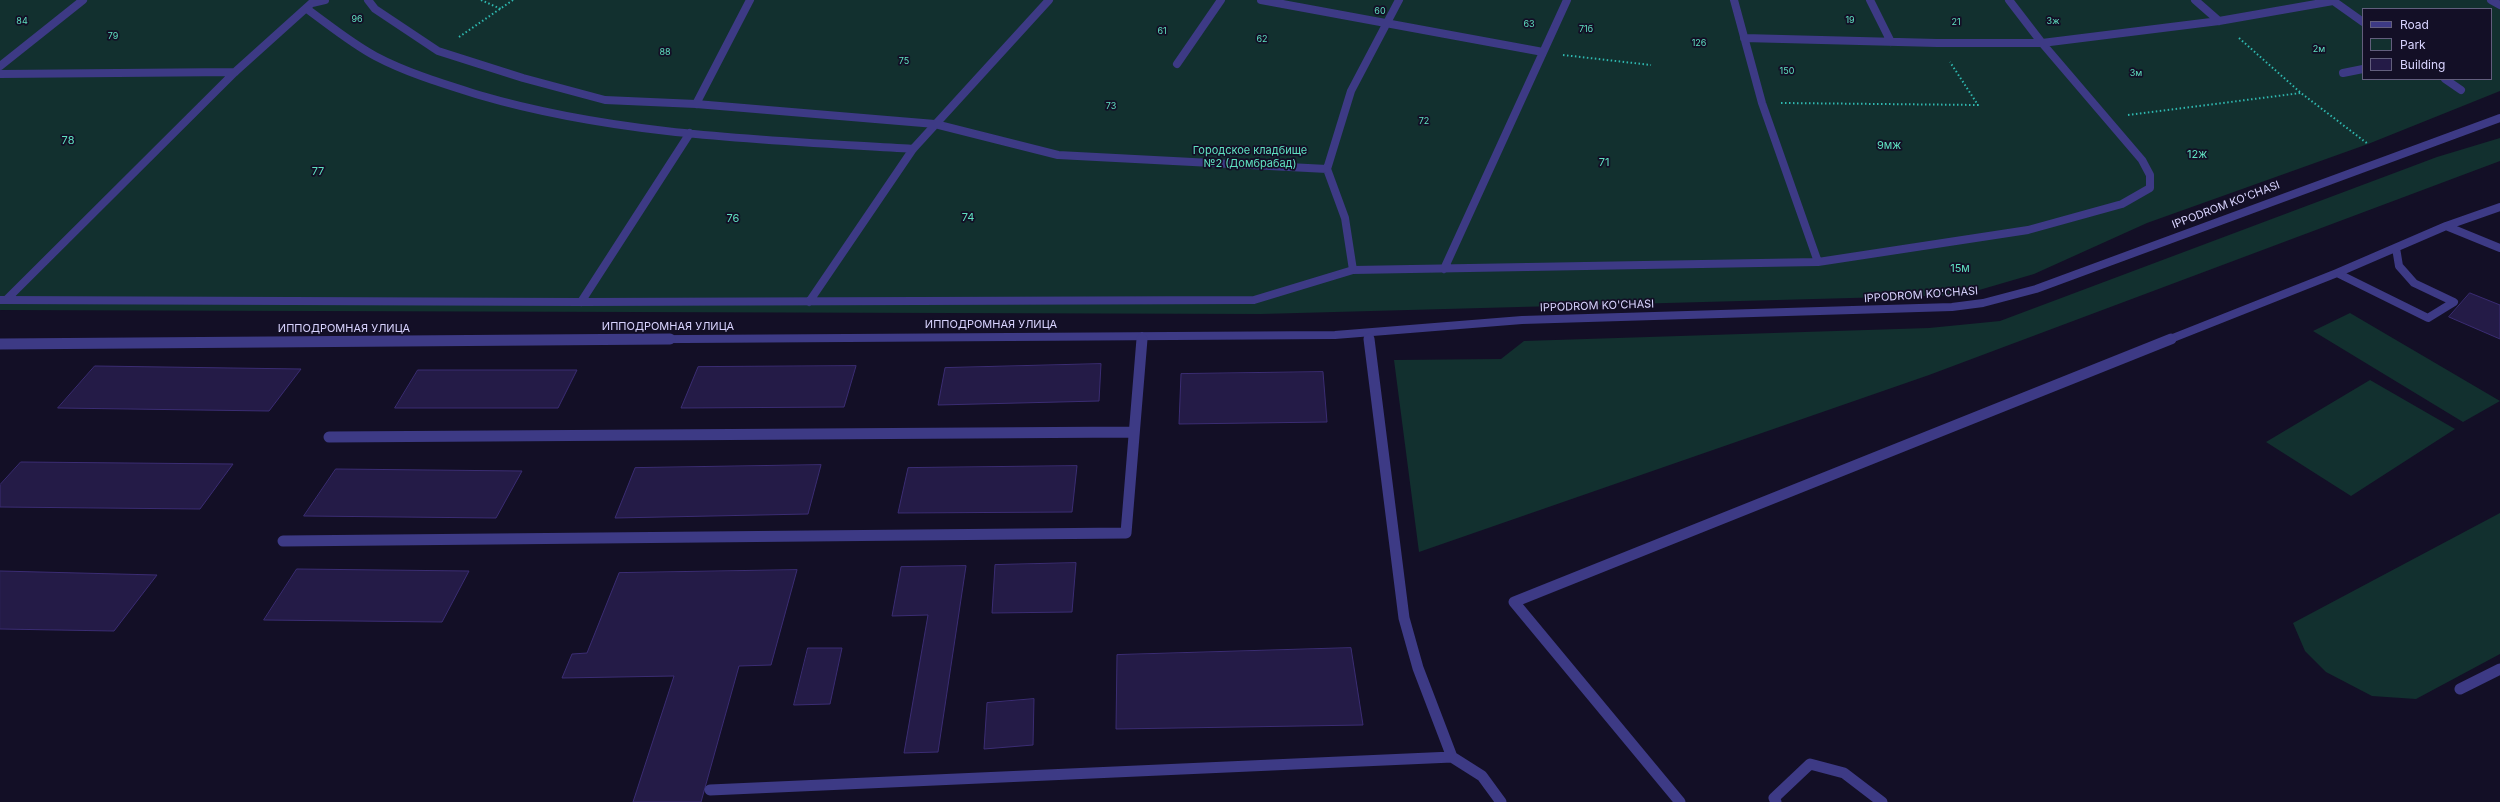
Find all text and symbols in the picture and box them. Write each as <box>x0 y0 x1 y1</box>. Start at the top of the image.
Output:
park label: 60 <box>1374 6 1386 16</box>
legend <box>2362 8 2492 80</box>
park label: 96 <box>351 14 363 24</box>
park label: 19 <box>1845 15 1855 25</box>
park label: 84 <box>16 16 28 26</box>
park label: 3ж <box>2047 16 2059 26</box>
park label: 21 <box>1951 17 1961 27</box>
text: Road <box>2400 17 2429 32</box>
park label: 63 <box>1523 19 1535 29</box>
park label: 71б <box>1579 24 1593 34</box>
park label: 61 <box>1157 26 1167 36</box>
park label: 79 <box>108 31 118 41</box>
park label: 62 <box>1256 34 1268 44</box>
text: Park <box>2400 37 2426 52</box>
park label: 126 <box>1692 38 1706 48</box>
park label: 2м <box>2313 44 2325 54</box>
park label: 88 <box>659 47 671 57</box>
park label: 75 <box>899 56 909 66</box>
text: Building <box>2400 57 2445 72</box>
park label: 150 <box>1780 66 1794 76</box>
park label: 3м <box>2130 68 2142 78</box>
park label: 73 <box>1106 101 1116 111</box>
park label: 72 <box>1419 116 1429 126</box>
park label: 78 <box>62 134 74 148</box>
park label: 9мж <box>1877 139 1901 153</box>
park label: Городское кладбище №2 (Домбрабад) <box>1193 144 1307 170</box>
park label: 12ж <box>2187 148 2207 162</box>
park label: 71 <box>1599 156 1609 170</box>
park label: 77 <box>312 165 324 179</box>
street label: IPPODROM KO'CHASI <box>2170 178 2282 232</box>
park label: 74 <box>962 211 974 225</box>
park label: 76 <box>727 212 739 226</box>
park label: 15м <box>1950 262 1970 276</box>
street label: IPPODROM KO'CHASI <box>1863 284 1979 306</box>
street label: IPPODROM KO'CHASI <box>1540 297 1654 315</box>
street label: ИППОДРОМНАЯ УЛИЦА <box>925 318 1057 332</box>
street label: ИППОДРОМНАЯ УЛИЦА <box>602 320 734 334</box>
street label: ИППОДРОМНАЯ УЛИЦА <box>278 322 410 336</box>

